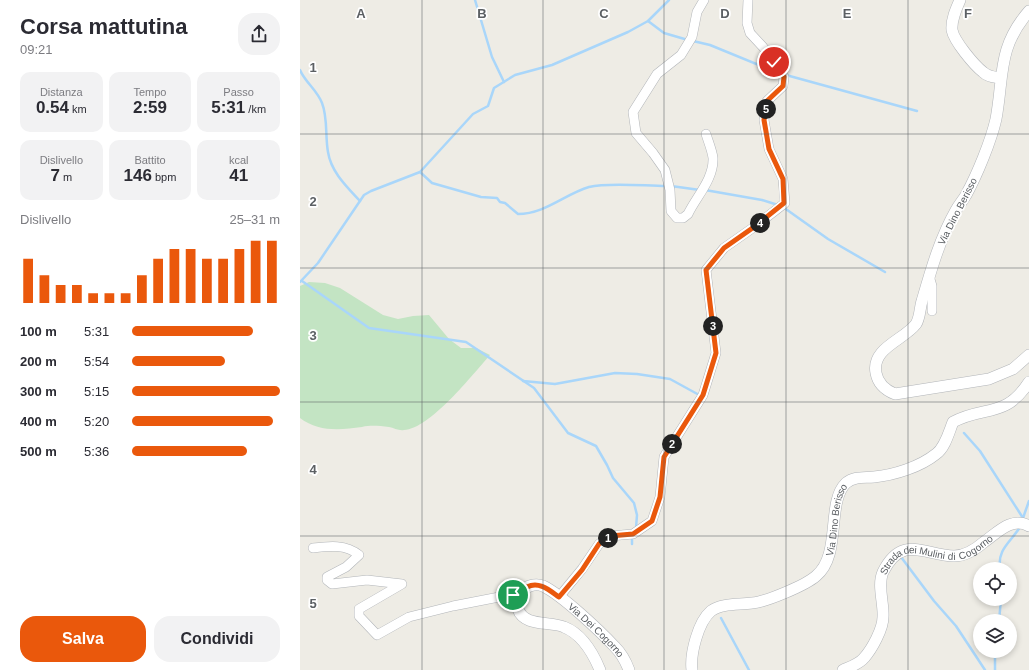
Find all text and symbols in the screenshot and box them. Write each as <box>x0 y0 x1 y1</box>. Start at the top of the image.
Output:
text: A <box>356 6 366 21</box>
text: B <box>477 6 487 21</box>
text: C <box>599 6 609 21</box>
text: D <box>720 6 730 21</box>
text: E <box>843 6 852 21</box>
text: F <box>964 6 972 21</box>
button: share <box>238 13 280 55</box>
text: Corsa mattutina <box>20 14 187 39</box>
text: 09:21 <box>20 42 53 57</box>
pin <box>757 45 791 79</box>
icon: check <box>763 51 785 73</box>
text: 1 <box>309 60 317 75</box>
text: Distanza <box>40 86 83 98</box>
text: Tempo <box>133 86 167 98</box>
text: Passo <box>223 86 254 98</box>
text: 0.54 <box>36 98 69 117</box>
text: 2:59 <box>133 98 167 117</box>
text: 5:31 <box>211 98 245 117</box>
pin: 5 <box>756 99 776 119</box>
text: km <box>69 103 87 115</box>
text: /km <box>245 103 266 115</box>
text: 5 <box>763 103 769 115</box>
text: Dislivello <box>40 154 83 166</box>
text: Battito <box>134 154 166 166</box>
text: kcal <box>229 154 248 166</box>
text: 7 <box>50 166 60 185</box>
text: 146 <box>124 166 152 185</box>
text: 41 <box>229 166 248 185</box>
text: m <box>60 171 72 183</box>
text: bpm <box>152 171 176 183</box>
street label: Via Dino Berisso <box>936 175 979 247</box>
text: 2 <box>309 194 317 209</box>
text: Dislivello <box>20 212 71 227</box>
text: 25–31 m <box>229 212 280 227</box>
pin: 4 <box>750 213 770 233</box>
text: 4 <box>757 217 763 229</box>
pin: 3 <box>703 316 723 336</box>
text: 3 <box>710 320 716 332</box>
text: 100 m <box>20 324 57 339</box>
text: 5:31 <box>84 324 109 339</box>
text: 3 <box>309 328 317 343</box>
text: 200 m <box>20 354 57 369</box>
text: 5:54 <box>84 354 109 369</box>
text: 300 m <box>20 384 57 399</box>
text: 5:15 <box>84 384 109 399</box>
text: 400 m <box>20 414 57 429</box>
text: 5:20 <box>84 414 109 429</box>
pin: 2 <box>662 434 682 454</box>
text: 2 <box>669 438 675 450</box>
text: 500 m <box>20 444 57 459</box>
text: 5:36 <box>84 444 109 459</box>
text: 4 <box>309 462 317 477</box>
street label: Via Dino Berisso <box>824 481 850 557</box>
pin: 1 <box>598 528 618 548</box>
text: 1 <box>605 532 611 544</box>
street label: Strada dei Mulini di Cogorno <box>878 532 995 576</box>
map controls <box>973 562 1017 658</box>
button: locate <box>973 562 1017 606</box>
pin <box>496 578 530 612</box>
icon: arrive <box>502 584 524 606</box>
text: 5 <box>309 596 317 611</box>
street label: Via Dei Cogorno <box>566 601 626 660</box>
button: layers <box>973 614 1017 658</box>
button: Salva <box>20 616 146 662</box>
button: Condividi <box>154 616 280 662</box>

